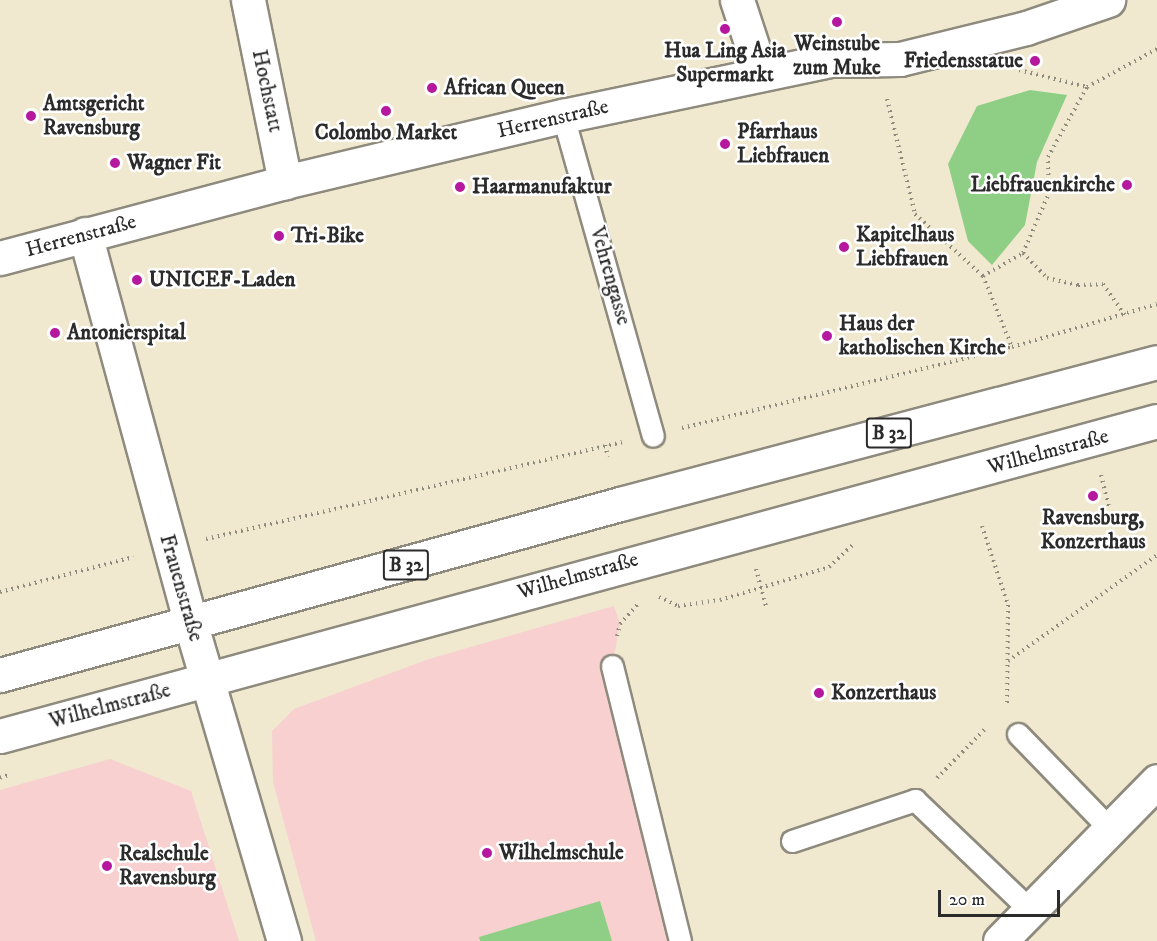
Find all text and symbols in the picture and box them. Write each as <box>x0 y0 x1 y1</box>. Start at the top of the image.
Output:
marker: Weinstube zum Muke <box>830 15 844 29</box>
marker: Hua Ling Asia Supermarkt <box>718 22 732 36</box>
place label: Weinstube zum Muke <box>793 31 881 81</box>
place label: Hua Ling Asia Supermarkt <box>664 38 786 88</box>
street label: Hochstatt <box>246 47 288 135</box>
place label: Friedensstatue <box>904 48 1023 74</box>
marker: Friedensstatue <box>1028 54 1042 68</box>
place label: African Queen <box>444 75 565 101</box>
marker: African Queen <box>425 81 439 95</box>
place label: Amtsgericht Ravensburg <box>43 91 145 141</box>
street label: Herrenstraße <box>495 94 611 144</box>
marker: Colombo Market <box>379 104 393 118</box>
marker: Amtsgericht Ravensburg <box>24 109 38 123</box>
place label: Pfarrhaus Liebfrauen <box>737 119 829 169</box>
place label: Colombo Market <box>315 120 457 146</box>
marker: Pfarrhaus Liebfrauen <box>718 137 732 151</box>
place label: Wagner Fit <box>127 150 221 176</box>
marker: Wagner Fit <box>108 156 122 170</box>
place label: Liebfrauenkirche <box>971 172 1115 198</box>
place label: Haarmanufaktur <box>472 174 612 200</box>
marker: Liebfrauenkirche <box>1120 178 1134 192</box>
marker: Haarmanufaktur <box>453 180 467 194</box>
street label: Herrenstraße <box>23 209 139 263</box>
place label: Kapitelhaus Liebfrauen <box>856 222 954 272</box>
place label: Tri-Bike <box>291 223 364 249</box>
street label: Vehrengasse <box>584 224 636 328</box>
marker: Tri-Bike <box>272 229 286 243</box>
marker: Kapitelhaus Liebfrauen <box>837 240 851 254</box>
place label: UNICEF-Laden <box>149 267 295 293</box>
marker: UNICEF-Laden <box>130 273 144 287</box>
place label: Haus der katholischen Kirche <box>839 311 1006 361</box>
place label: Antonierspital <box>67 320 186 346</box>
marker: Antonierspital <box>48 326 62 340</box>
marker: Haus der katholischen Kirche <box>820 329 834 343</box>
road number: B 32 <box>865 416 913 450</box>
street label: Wilhelmstraße <box>985 424 1111 480</box>
marker: Ravensburg, Konzerthaus <box>1086 489 1100 503</box>
place label: Ravensburg, Konzerthaus <box>1040 505 1146 555</box>
street label: Frauenstraße <box>154 532 208 644</box>
street label: Wilhelmstraße <box>515 547 641 605</box>
road number: B 32 <box>382 548 430 582</box>
street label: Wilhelmstraße <box>47 678 173 734</box>
place label: Konzerthaus <box>831 680 936 706</box>
marker: Konzerthaus <box>812 686 826 700</box>
place label: Wilhelmschule <box>499 840 624 866</box>
place label: Realschule Ravensburg <box>119 841 216 891</box>
marker: Wilhelmschule <box>480 846 494 860</box>
marker: Realschule Ravensburg <box>100 859 114 873</box>
scale bar <box>941 878 1062 916</box>
text: 20 m <box>949 889 985 911</box>

